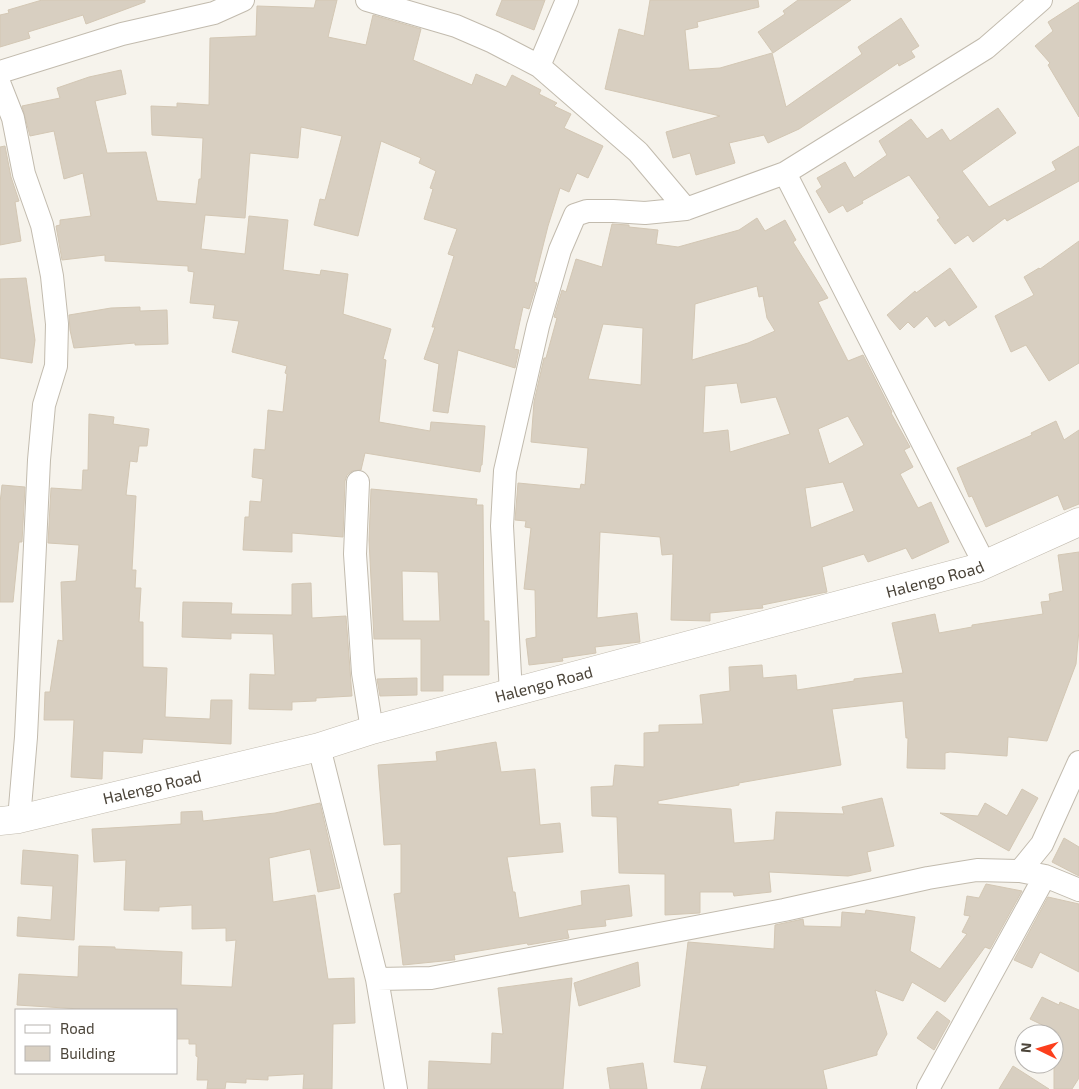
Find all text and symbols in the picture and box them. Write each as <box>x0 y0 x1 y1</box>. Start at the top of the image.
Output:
street label: Halengo Road <box>884 556 987 601</box>
street label: Halengo Road <box>493 661 595 706</box>
street label: Halengo Road <box>101 766 203 808</box>
legend <box>15 1009 178 1074</box>
text: Road <box>60 1019 95 1037</box>
north arrow <box>1014 1024 1064 1074</box>
text: N <box>1017 1042 1034 1054</box>
text: Building <box>60 1044 116 1062</box>

